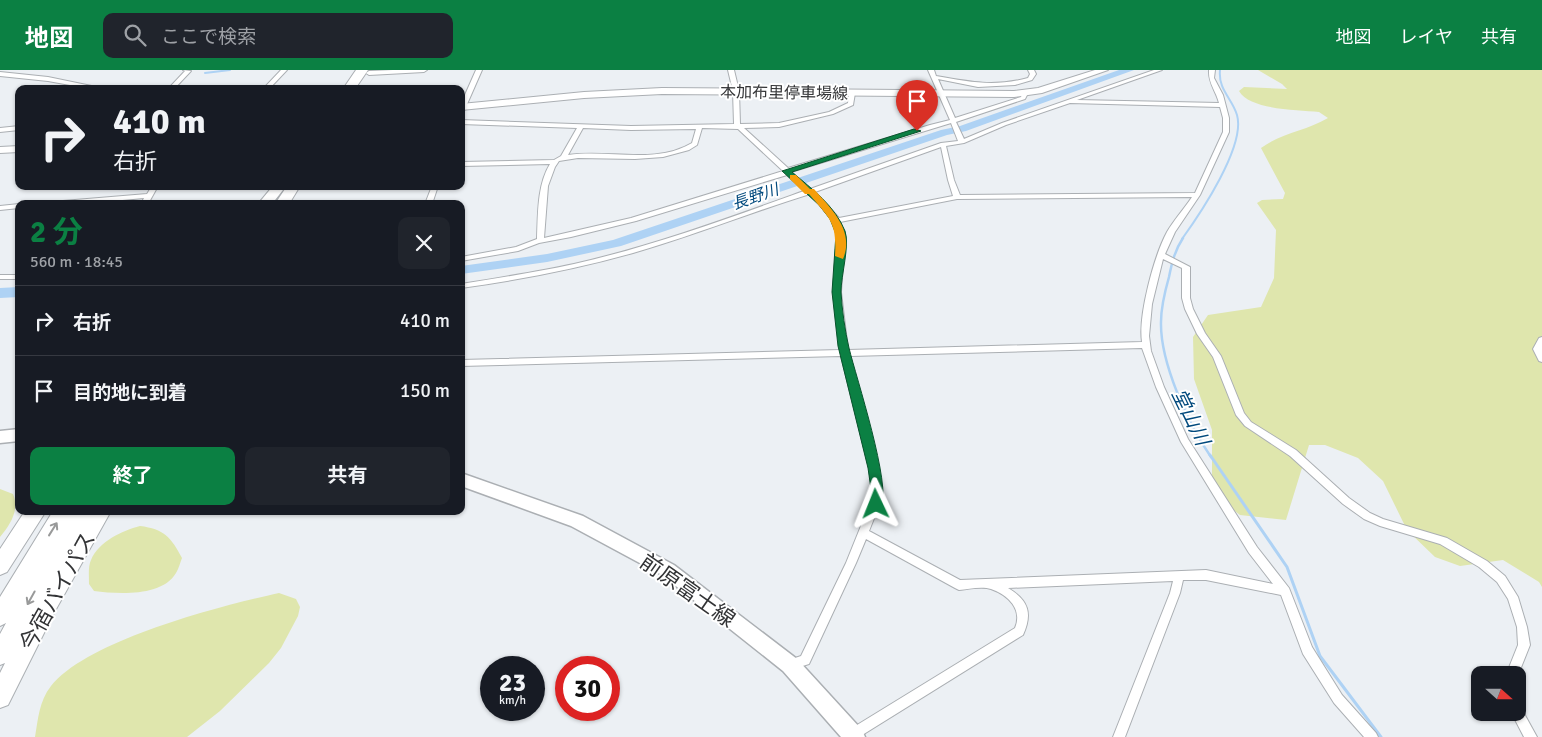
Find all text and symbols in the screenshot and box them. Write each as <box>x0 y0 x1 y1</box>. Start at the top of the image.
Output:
search box <box>103 13 453 58</box>
icon: search <box>121 21 149 49</box>
text: 地図 <box>25 23 73 53</box>
text: ここで検索 <box>161 25 256 49</box>
text: 地図 <box>1336 26 1372 48</box>
text: レイヤ <box>1400 26 1453 48</box>
text: 共有 <box>1481 26 1517 48</box>
pin <box>896 80 938 131</box>
street label: 本加布里停車場線 <box>720 82 848 104</box>
icon: arrive <box>903 87 931 115</box>
text: 410 m <box>113 100 206 143</box>
icon: right <box>30 105 95 170</box>
text: 右折 <box>113 148 157 175</box>
water label: 長野川 <box>729 179 783 214</box>
text: 2 分 <box>30 214 83 251</box>
button: close <box>398 217 450 269</box>
text: 560 m · 18:45 <box>30 252 123 272</box>
icon: right <box>30 307 58 335</box>
text: 410 m <box>400 309 450 333</box>
text: 右折 <box>73 311 111 335</box>
icon: arrive <box>30 377 58 405</box>
text: 150 m <box>400 379 450 403</box>
text: 目的地に到着 <box>73 381 187 405</box>
water label: 堂山川 <box>1166 385 1216 451</box>
button: 終了 <box>30 447 235 505</box>
button: 共有 <box>245 447 450 505</box>
position arrow <box>849 477 901 529</box>
one-way arrow <box>48 523 58 537</box>
street label: 今宿バイパス <box>14 527 101 655</box>
street label: 前原富士線 <box>635 548 741 633</box>
one-way arrow <box>26 591 36 605</box>
speed limit sign: 30 <box>555 656 620 721</box>
north arrow <box>1471 666 1526 721</box>
map controls <box>1471 666 1526 721</box>
text: 23 <box>499 667 526 698</box>
text: km/h <box>499 693 526 708</box>

